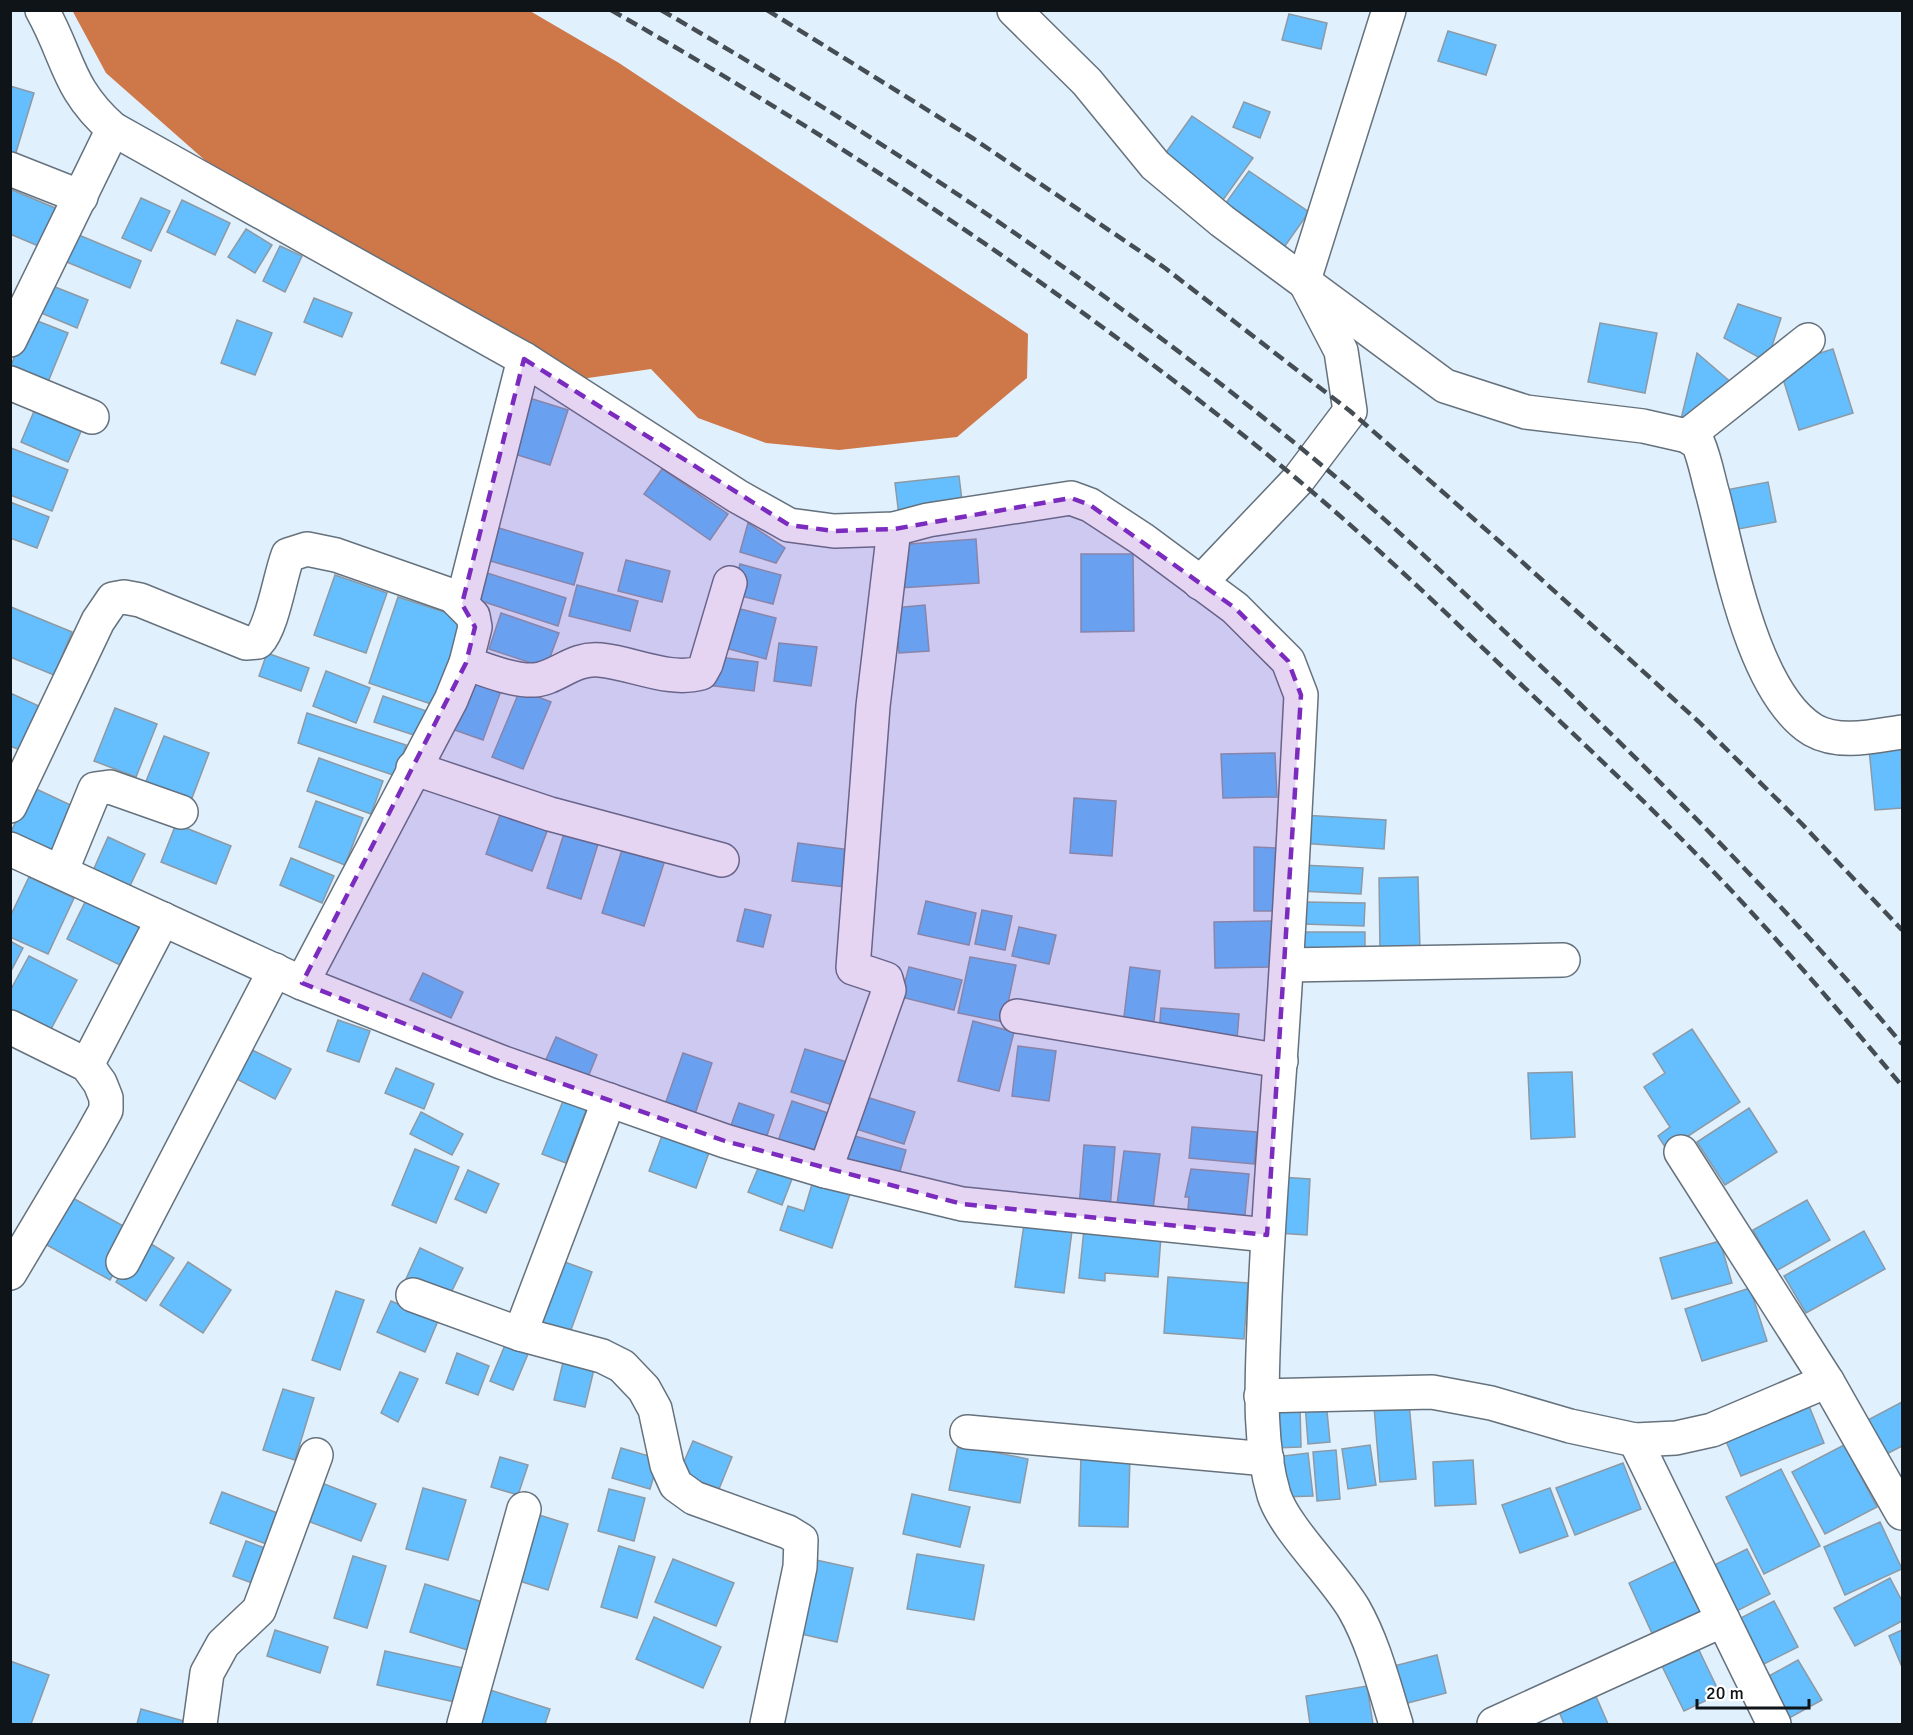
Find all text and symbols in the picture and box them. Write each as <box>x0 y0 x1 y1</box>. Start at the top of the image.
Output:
scale bar <box>1697 1672 1810 1710</box>
text: 20 m <box>1706 1682 1744 1704</box>

